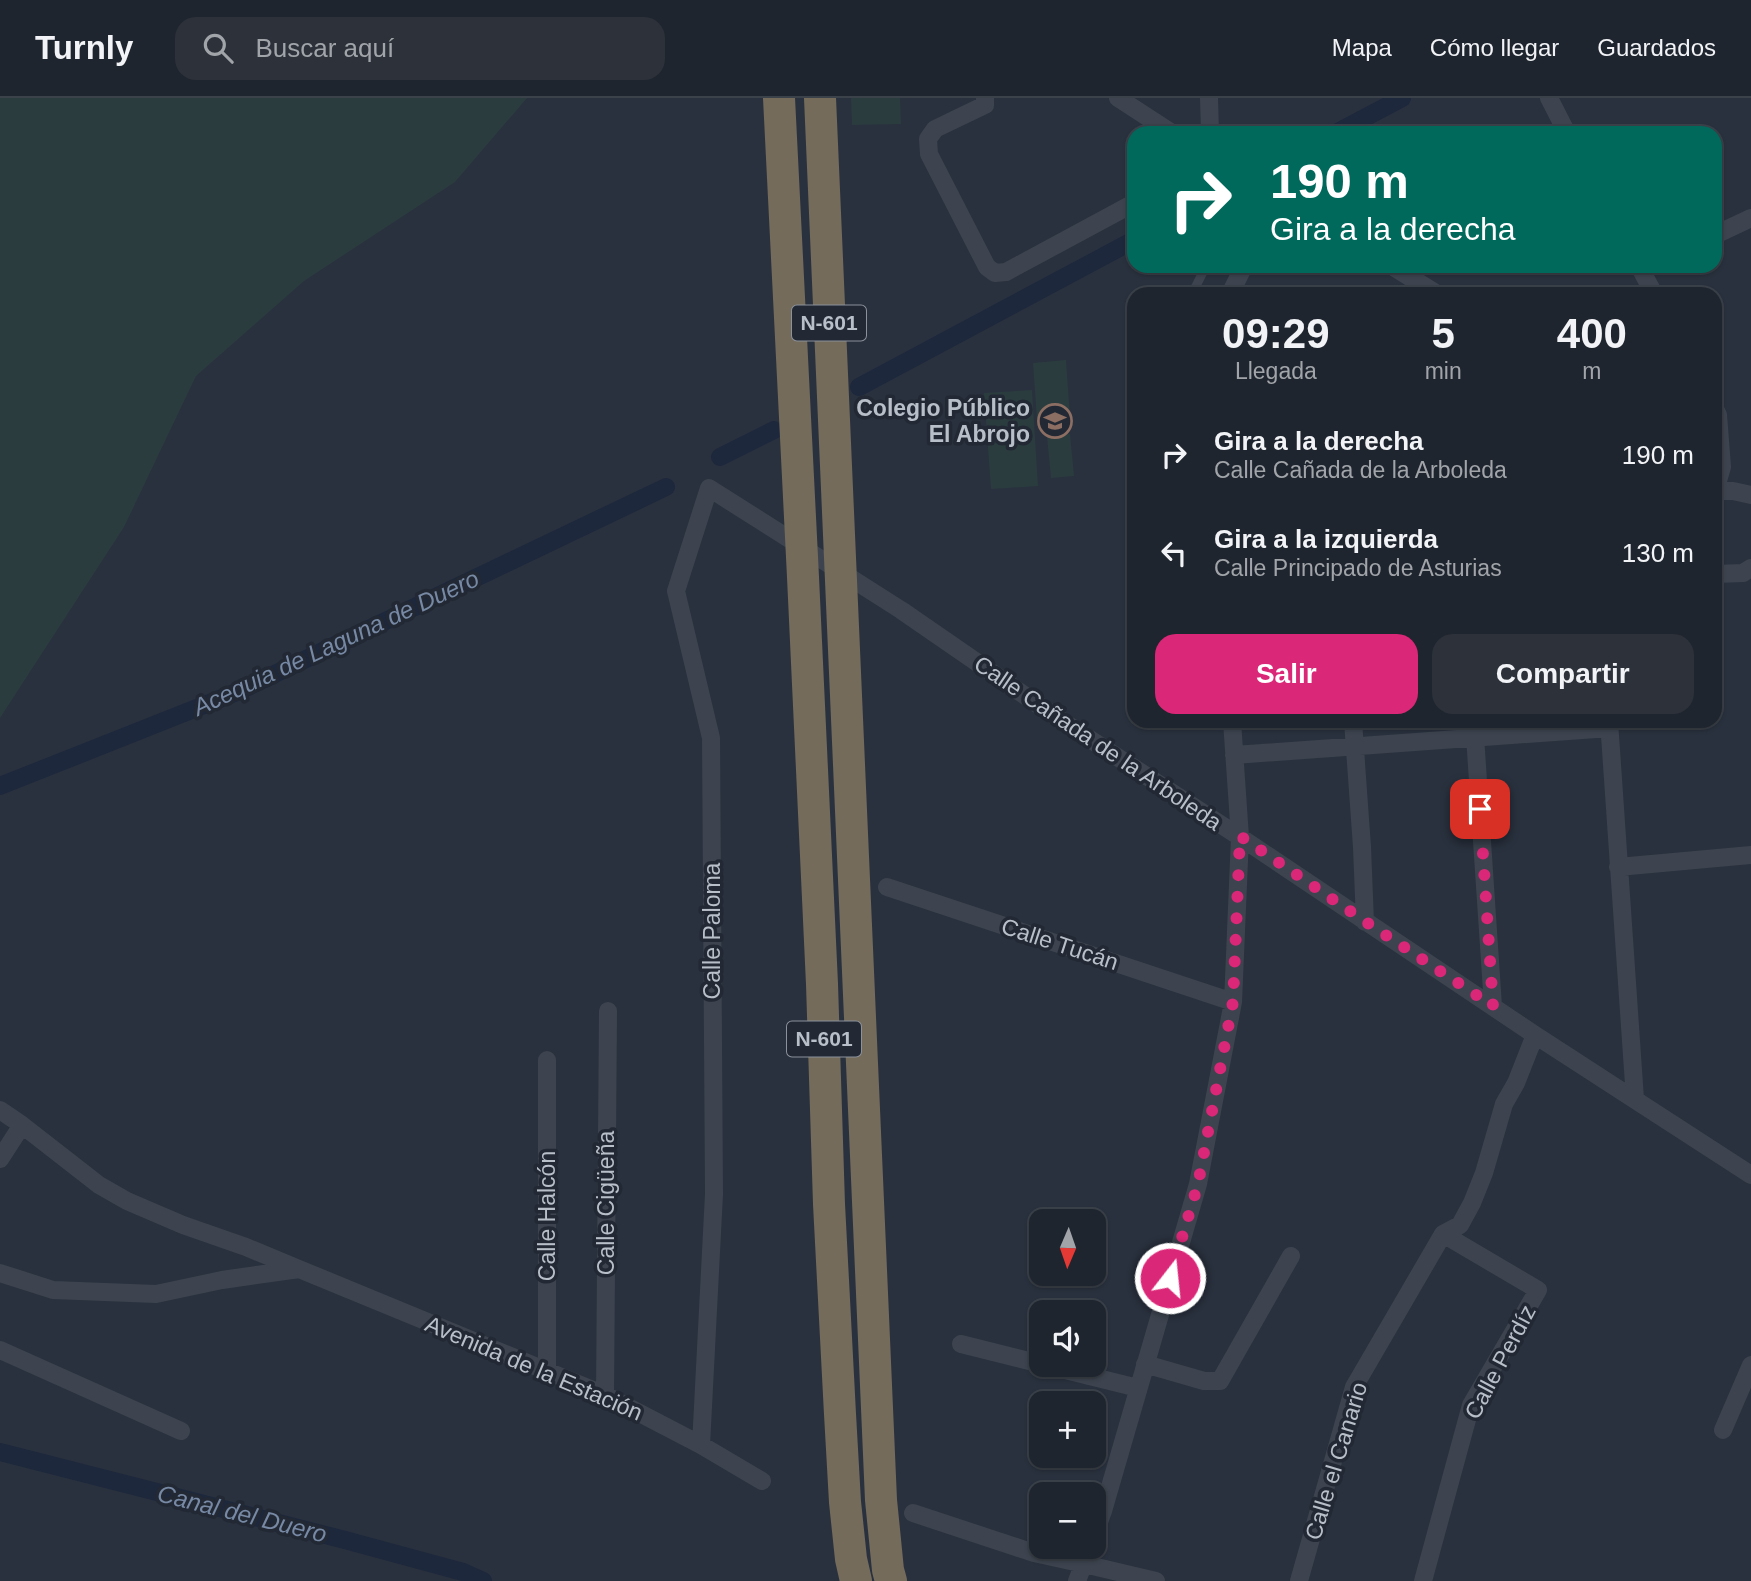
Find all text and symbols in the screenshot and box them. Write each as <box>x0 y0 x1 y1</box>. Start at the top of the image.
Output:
search box <box>175 17 665 80</box>
text: Turnly <box>35 29 133 66</box>
icon: search <box>199 29 237 67</box>
text: Buscar aquí <box>255 33 394 63</box>
text: Mapa <box>1332 34 1392 61</box>
text: Cómo llegar <box>1430 34 1559 61</box>
text: Guardados <box>1597 34 1716 61</box>
icon: right <box>1155 154 1246 245</box>
text: 190 m <box>1270 154 1409 208</box>
text: Gira a la derecha <box>1270 211 1515 247</box>
road number: N-601 <box>792 306 866 341</box>
text: 09:29 <box>1222 310 1330 357</box>
text: 5 <box>1431 310 1455 357</box>
text: 400 <box>1557 310 1627 357</box>
text: Llegada <box>1235 358 1317 384</box>
text: min <box>1425 358 1462 384</box>
text: m <box>1582 358 1601 384</box>
place label: Colegio Público El Abrojo <box>856 395 1030 447</box>
school or university icon: Colegio Público El Abrojo <box>1036 402 1074 440</box>
text: Gira a la derecha <box>1214 426 1424 456</box>
icon: right <box>1155 436 1193 474</box>
text: 190 m <box>1622 440 1694 470</box>
text: Calle Cañada de la Arboleda <box>1214 457 1507 483</box>
text: Gira a la izquierda <box>1214 524 1438 554</box>
icon: left <box>1155 534 1193 572</box>
text: 130 m <box>1622 538 1694 568</box>
text: Calle Principado de Asturias <box>1214 555 1502 581</box>
water label: Acequia de Laguna de Duero <box>187 564 483 722</box>
button: Salir <box>1155 634 1418 714</box>
button: Compartir <box>1432 634 1694 714</box>
street label: Calle Cañada de la Arboleda <box>969 650 1227 836</box>
pin <box>1450 779 1510 839</box>
icon: arrive <box>1461 790 1499 828</box>
street label: Calle Paloma <box>699 862 725 999</box>
street label: Calle Tucán <box>998 913 1122 975</box>
road number: N-601 <box>787 1021 861 1056</box>
street label: Calle Cigüeña <box>593 1131 619 1275</box>
street label: Calle Halcón <box>534 1151 560 1281</box>
north arrow <box>1029 1209 1106 1286</box>
map controls <box>1029 1209 1106 1559</box>
position arrow <box>1133 1241 1207 1315</box>
button: sound <box>1029 1300 1106 1377</box>
street label: Calle Perdíz <box>1459 1301 1541 1423</box>
street label: Avenida de la Estación <box>421 1310 647 1426</box>
street label: Calle el Canario <box>1300 1379 1372 1543</box>
button: + <box>1029 1391 1106 1468</box>
water label: Canal del Duero <box>155 1479 330 1548</box>
button: − <box>1029 1482 1106 1559</box>

